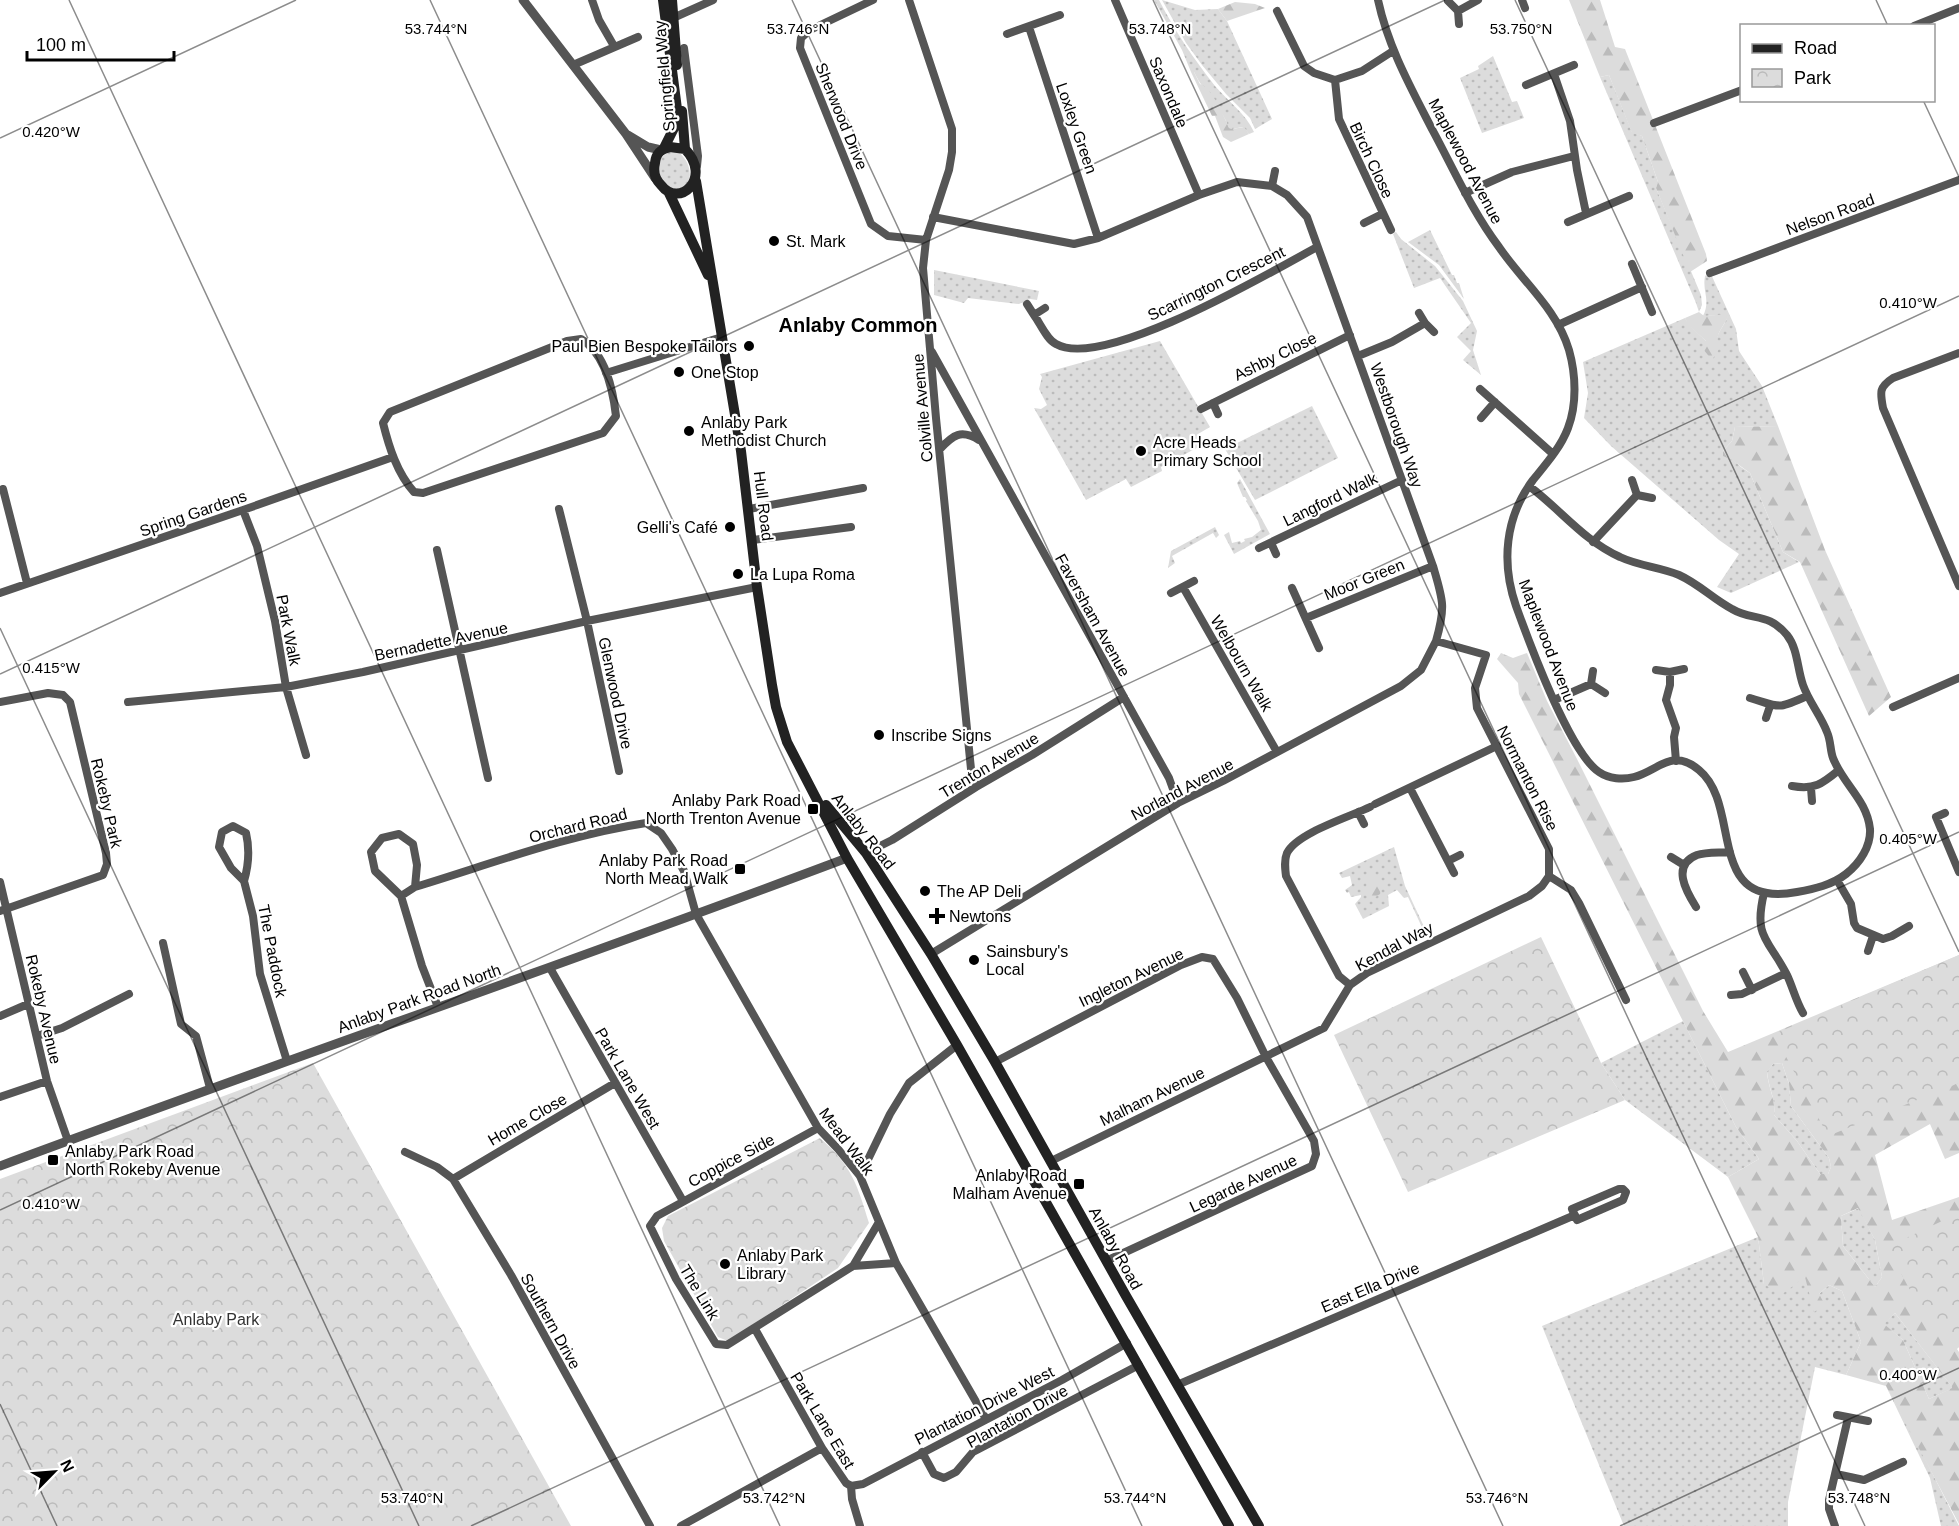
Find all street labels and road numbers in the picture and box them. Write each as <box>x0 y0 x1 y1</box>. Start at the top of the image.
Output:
street label: Springfield Way <box>651 20 678 132</box>
street label: Saxondale <box>1146 54 1191 130</box>
street label: Sherwood Drive <box>812 60 871 172</box>
street label: Loxley Green <box>1053 80 1100 176</box>
street label: Maplewood Avenue <box>1425 96 1506 227</box>
street label: Birch Close <box>1347 120 1397 201</box>
street label: Nelson Road <box>1784 191 1877 238</box>
street label: Scarrington Crescent <box>1145 243 1288 324</box>
street label: Ashby Close <box>1231 329 1319 384</box>
street label: Colville Avenue <box>909 353 936 463</box>
street label: Westborough Way <box>1367 361 1426 490</box>
street label: Langford Walk <box>1280 469 1381 530</box>
street label: Hull Road <box>751 470 776 542</box>
street label: Spring Gardens <box>137 487 249 540</box>
street label: Faversham Avenue <box>1052 551 1133 680</box>
street label: Moor Green <box>1321 556 1407 603</box>
street label: Maplewood Avenue <box>1516 577 1581 713</box>
street label: Park Walk <box>273 593 304 668</box>
street label: Welbourn Walk <box>1207 612 1276 715</box>
street label: Bernadette Avenue <box>373 619 509 664</box>
street label: Glenwood Drive <box>595 636 636 751</box>
street label: Normanton Rise <box>1494 723 1561 834</box>
street label: Trenton Avenue <box>937 729 1042 802</box>
street label: Norland Avenue <box>1128 755 1236 824</box>
street label: Rokeby Park <box>88 757 125 851</box>
street label: Anlaby Road <box>829 790 899 873</box>
street label: Orchard Road <box>527 805 629 846</box>
street label: The Paddock <box>255 903 290 1000</box>
street label: Kendal Way <box>1352 919 1436 974</box>
street label: Ingleton Avenue <box>1076 945 1186 1010</box>
street label: Rokeby Avenue <box>23 953 64 1066</box>
street label: Anlaby Park Road North <box>335 961 503 1036</box>
street label: Park Lane West <box>592 1025 664 1132</box>
street label: Malham Avenue <box>1097 1064 1207 1129</box>
street label: Home Close <box>485 1090 570 1149</box>
street label: Mead Walk <box>816 1104 878 1179</box>
street label: Coppice Side <box>685 1131 777 1190</box>
street label: Legarde Avenue <box>1187 1151 1300 1216</box>
street label: Anlaby Road <box>1086 1204 1145 1292</box>
street label: East Ella Drive <box>1319 1259 1422 1316</box>
street label: The Link <box>676 1262 723 1324</box>
street label: Southern Drive <box>517 1270 584 1372</box>
street label: Plantation Drive West <box>911 1362 1057 1448</box>
street label: Park Lane East <box>787 1369 858 1472</box>
street label: Plantation Drive <box>963 1380 1071 1452</box>

